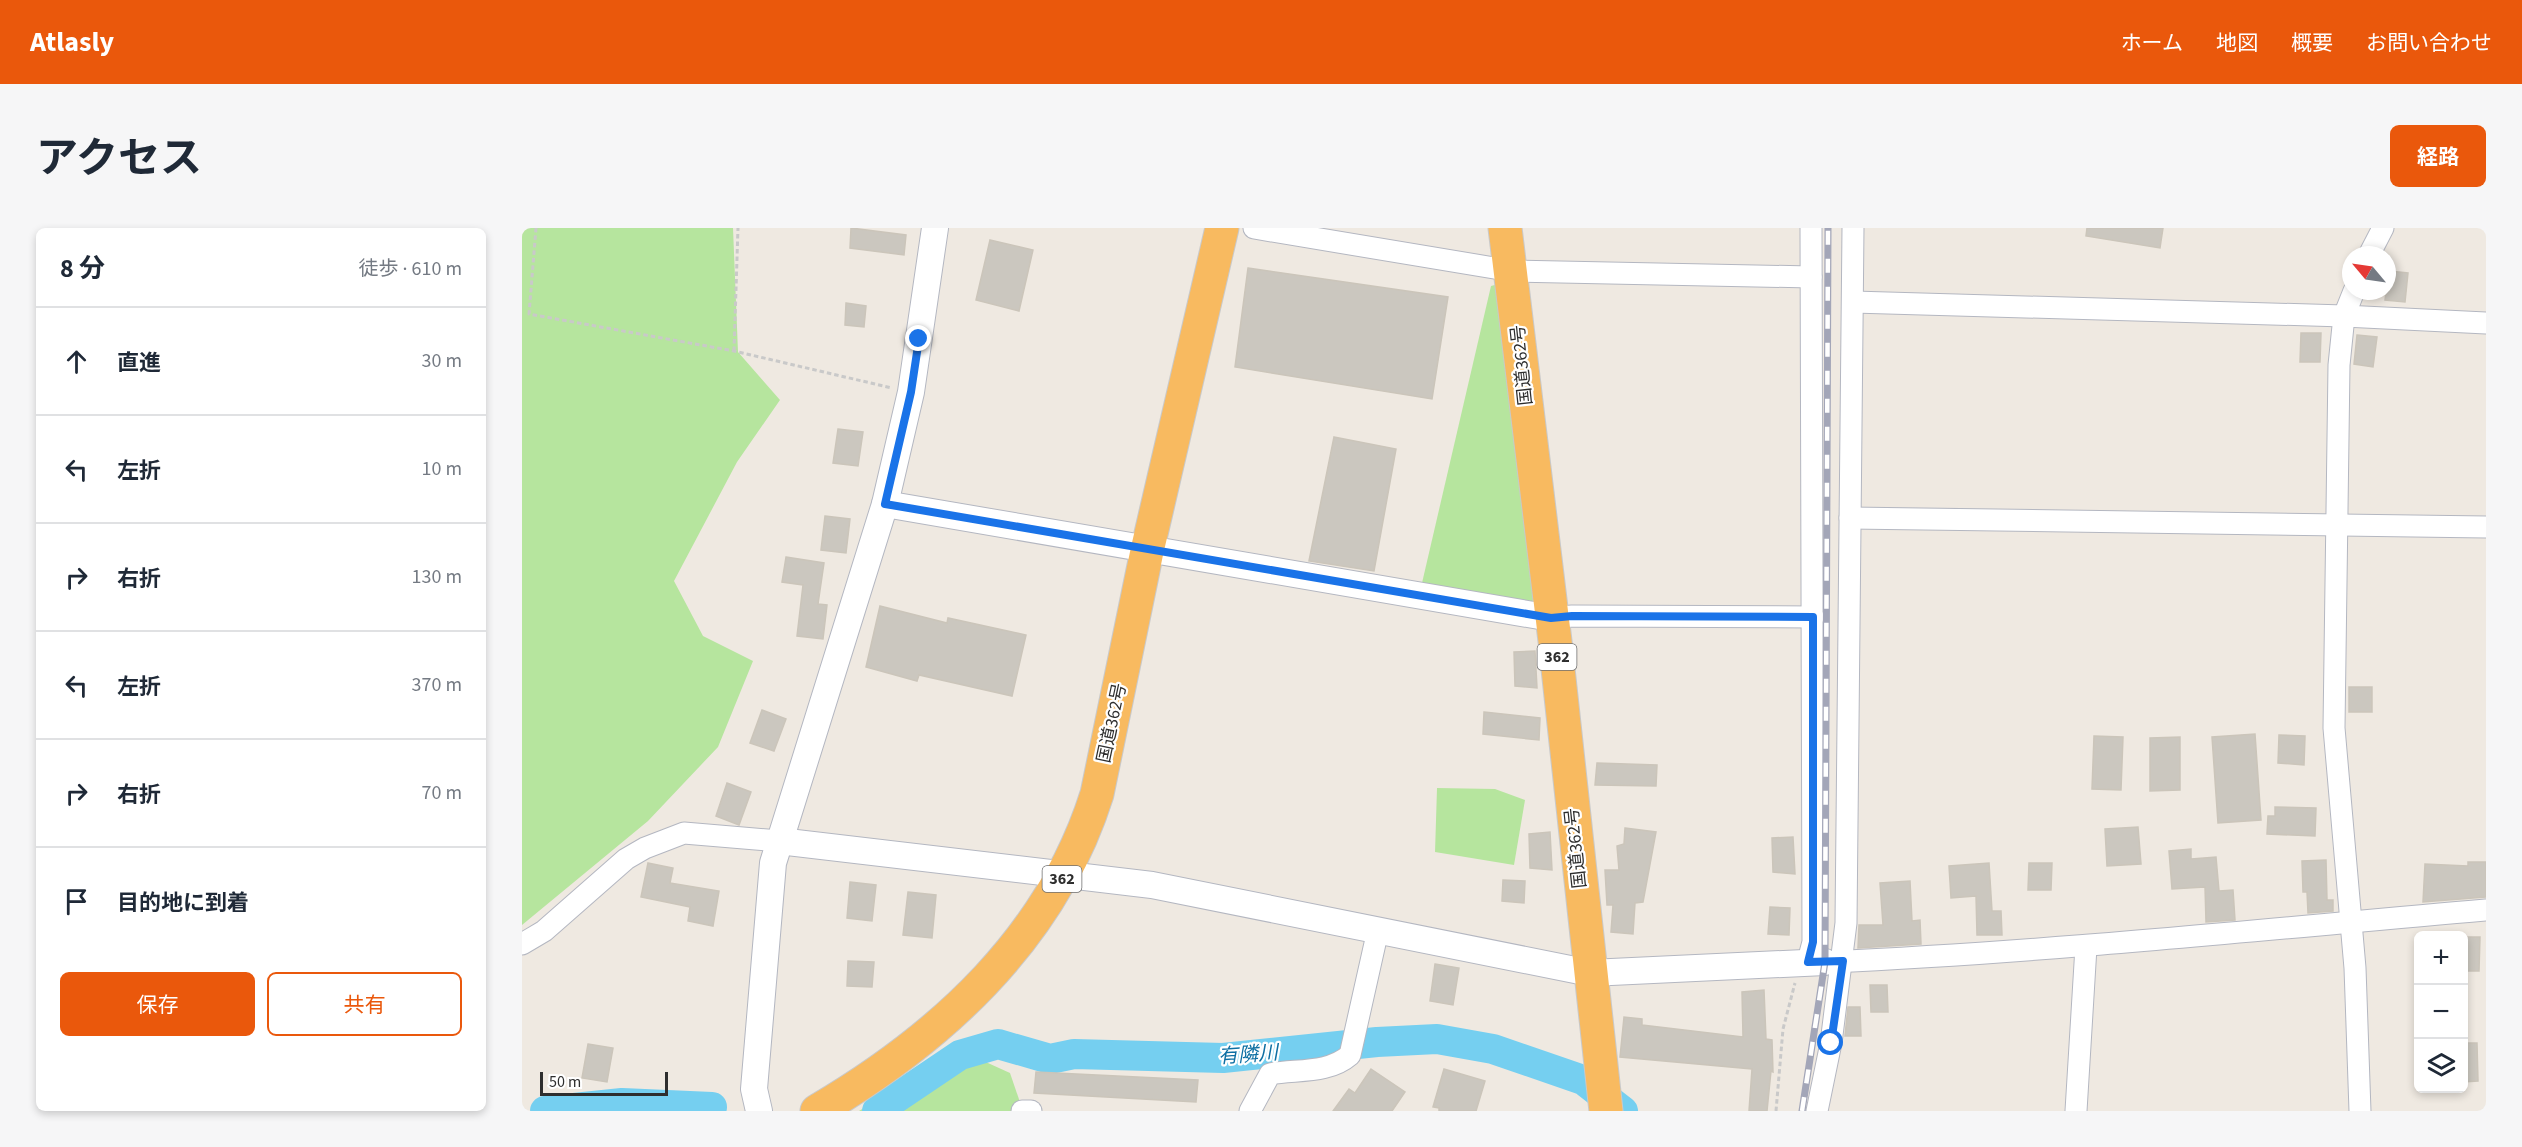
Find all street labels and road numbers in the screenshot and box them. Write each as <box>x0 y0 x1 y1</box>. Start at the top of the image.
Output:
street label: 国道362号 <box>1505 323 1539 407</box>
road number: 362 <box>1538 644 1576 670</box>
street label: 国道362号 <box>1091 681 1133 765</box>
street label: 国道362号 <box>1559 806 1593 890</box>
road number: 362 <box>1042 866 1082 892</box>

